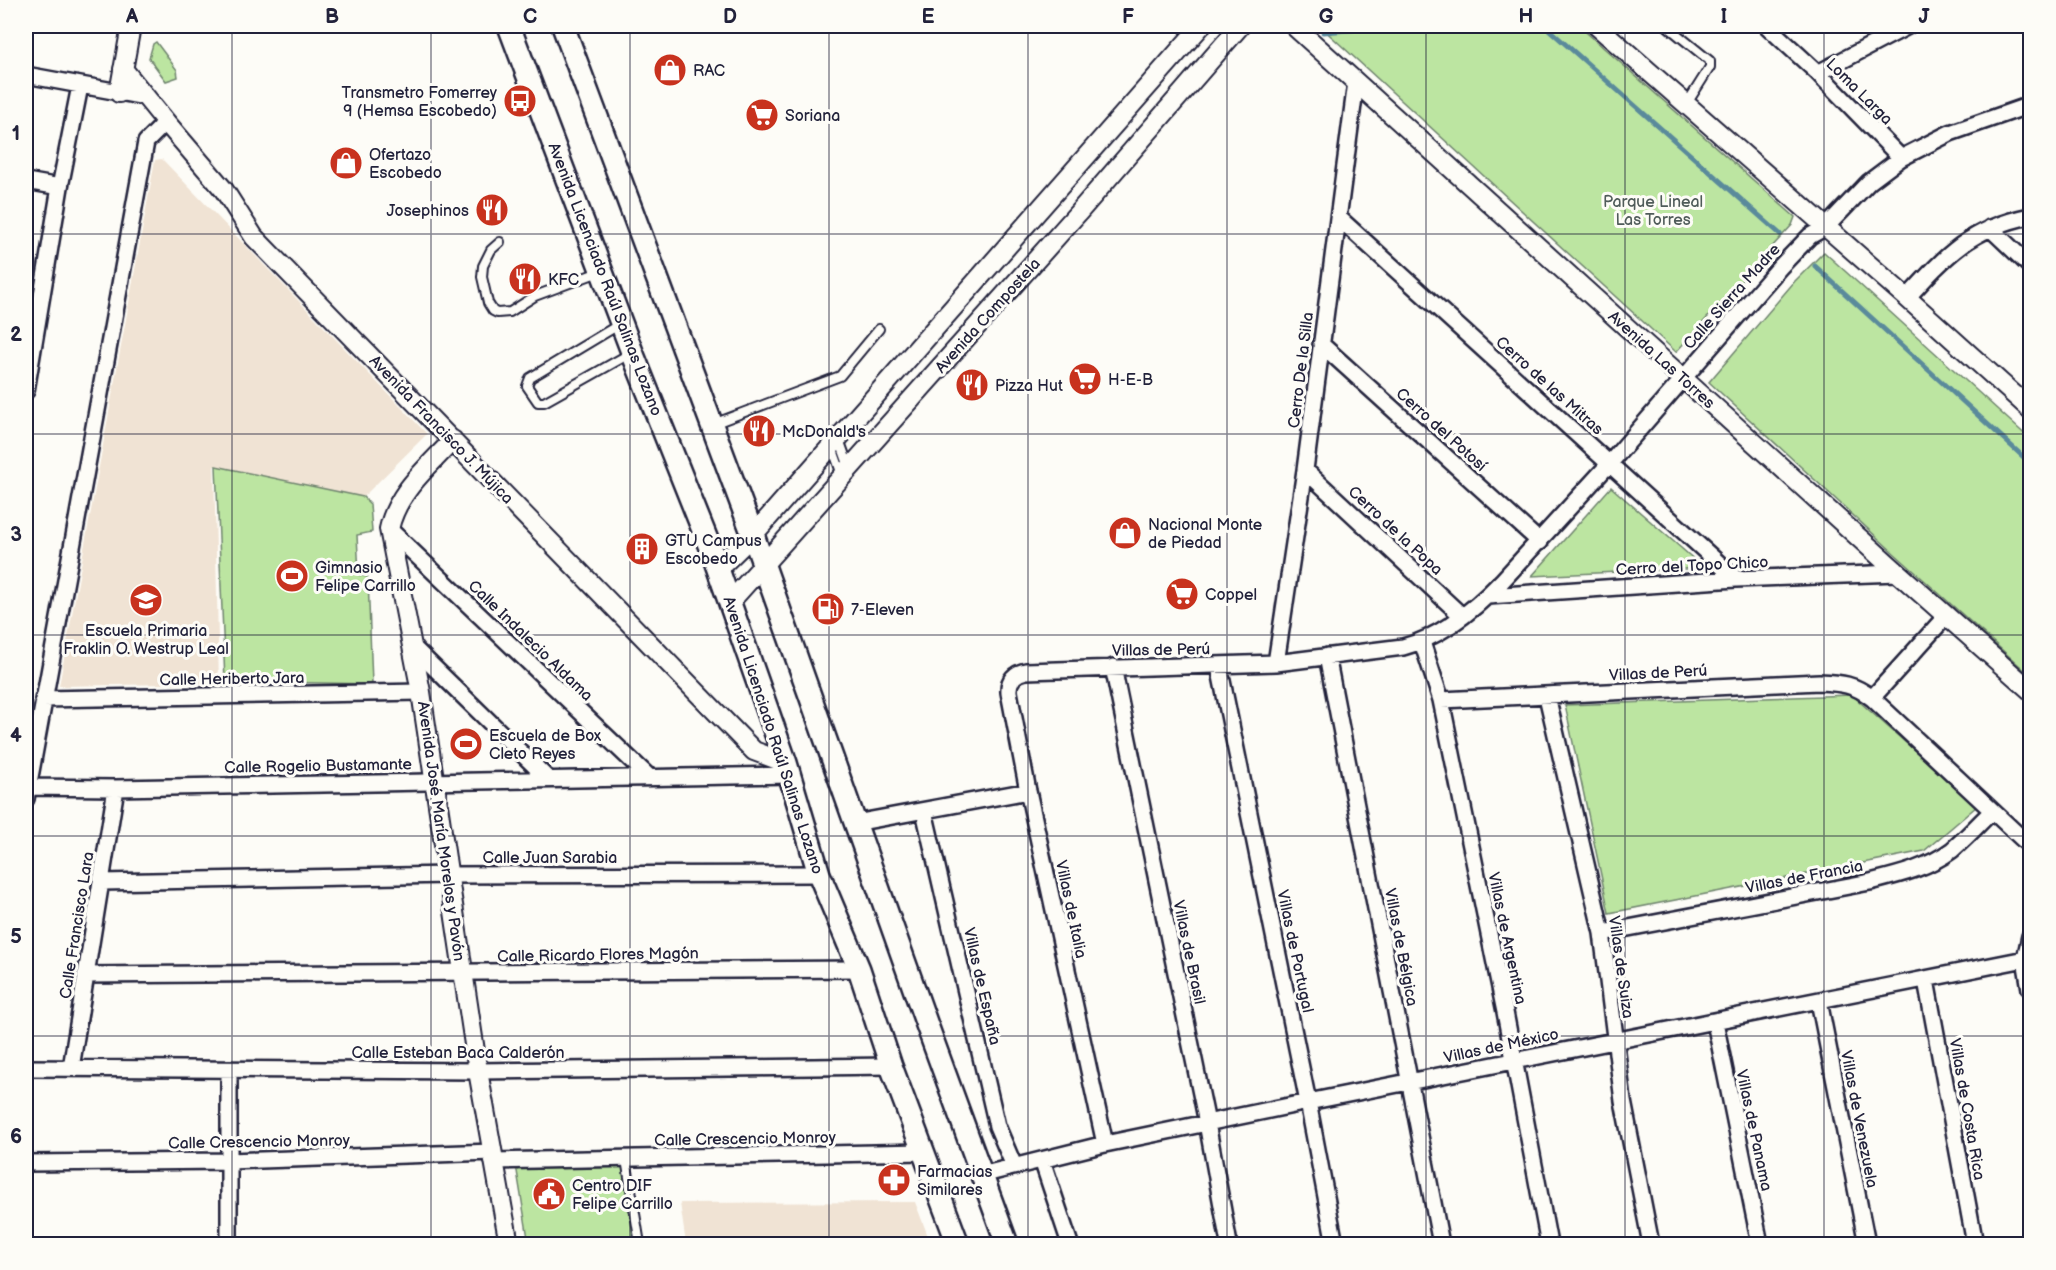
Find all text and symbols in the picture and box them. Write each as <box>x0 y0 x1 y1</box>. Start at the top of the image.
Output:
text: A <box>125 5 139 29</box>
text: B <box>325 5 339 29</box>
text: C <box>523 5 537 29</box>
text: D <box>723 5 737 29</box>
text: E <box>922 5 935 29</box>
text: F <box>1122 5 1134 29</box>
text: G <box>1319 5 1334 29</box>
text: H <box>1519 5 1533 29</box>
text: I <box>1721 5 1727 29</box>
text: J <box>1919 5 1931 29</box>
shop icon: RAC <box>652 52 688 88</box>
street label: Loma Larga <box>1822 55 1896 129</box>
place label: RAC <box>693 62 725 81</box>
bus stop icon: Transmetro Fomerrey 9 (Hemsa Escobedo) <box>502 83 538 119</box>
place label: Transmetro Fomerrey 9 (Hemsa Escobedo) <box>342 84 498 121</box>
supermarket icon: Soriana <box>744 97 780 133</box>
place label: Soriana <box>785 107 840 126</box>
text: 1 <box>12 122 20 146</box>
street label: Avenida Licenciado Raúl Salinas Lozano <box>544 140 666 419</box>
shop icon: Ofertazo Escobedo <box>328 145 364 181</box>
place label: Ofertazo Escobedo <box>369 146 442 183</box>
restaurant icon: Josephinos <box>474 192 510 228</box>
park label: Parque Lineal Las Torres <box>1603 193 1703 230</box>
place label: Josephinos <box>387 202 469 221</box>
street label: Calle Sierra Madre <box>1680 240 1785 354</box>
street label: Avenida Compostela <box>932 255 1045 377</box>
restaurant icon: KFC <box>507 261 543 297</box>
place label: KFC <box>548 271 579 290</box>
street label: Avenida Las Torres <box>1604 307 1718 413</box>
street label: Cerro De la Silla <box>1285 311 1318 429</box>
text: 2 <box>10 323 22 347</box>
street label: Cerro de las Mitras <box>1491 333 1607 439</box>
street label: Avenida Francisco J. Mújica <box>365 352 517 508</box>
supermarket icon: H-E-B <box>1067 361 1103 397</box>
restaurant icon: Pizza Hut <box>954 367 990 403</box>
place label: H-E-B <box>1108 371 1153 390</box>
place label: Pizza Hut <box>995 377 1063 396</box>
street label: Cerro del Potosí <box>1392 384 1490 476</box>
restaurant icon: McDonald's <box>741 413 777 449</box>
place label: McDonald's <box>782 423 866 442</box>
street label: Cerro de la Popa <box>1344 482 1446 580</box>
shop icon: Nacional Monte de Piedad <box>1107 515 1143 551</box>
place label: Nacional Monte de Piedad <box>1148 516 1263 553</box>
text: 3 <box>10 523 22 547</box>
building icon: GTU Campus Escobedo <box>624 531 660 567</box>
place label: GTU Campus Escobedo <box>665 532 762 569</box>
street label: Cerro del Topo Chico <box>1615 553 1769 580</box>
sports icon: Gimnasio Felipe Carrillo <box>274 558 310 594</box>
place label: Gimnasio Felipe Carrillo <box>315 559 416 596</box>
supermarket icon: Coppel <box>1164 576 1200 612</box>
street label: Calle Indalecio Aldama <box>464 577 596 706</box>
school or university icon: Escuela Primaria Fraklin O. Westrup Leal <box>128 582 164 618</box>
place label: Coppel <box>1205 586 1257 605</box>
fuel station icon: 7-Eleven <box>810 591 846 627</box>
street label: Avenida Licenciado Raúl Salinas Lozano <box>719 594 827 877</box>
place label: 7-Eleven <box>851 601 914 620</box>
place label: Escuela Primaria Fraklin O. Westrup Leal <box>63 622 229 659</box>
street label: Villas de Perú <box>1112 640 1210 661</box>
street label: Villas de Perú <box>1608 661 1708 686</box>
street label: Calle Heriberto Jara <box>159 669 305 690</box>
street label: Avenida José María Morelos y Pavón <box>413 700 468 962</box>
text: 4 <box>10 724 22 748</box>
sports icon: Escuela de Box Cleto Reyes <box>448 726 484 762</box>
place label: Escuela de Box Cleto Reyes <box>489 727 602 764</box>
street label: Calle Rogelio Bustamante <box>224 755 413 778</box>
street label: Calle Juan Sarabia <box>483 849 617 868</box>
street label: Calle Francisco Lara <box>56 850 98 1000</box>
street label: Villas de Francia <box>1744 857 1865 898</box>
street label: Villas de Italia <box>1051 859 1090 960</box>
street label: Villas de Argentina <box>1483 870 1530 1006</box>
street label: Villas de Bélgica <box>1380 887 1421 1008</box>
street label: Villas de Portugal <box>1272 888 1317 1014</box>
street label: Villas de Brasil <box>1168 899 1209 1006</box>
street label: Villas de Suiza <box>1604 915 1637 1020</box>
text: 5 <box>10 925 22 949</box>
street label: Villas de España <box>959 926 1004 1047</box>
street label: Calle Ricardo Flores Magón <box>497 944 699 967</box>
street label: Villas de México <box>1442 1025 1561 1068</box>
street label: Villas de Costa Rica <box>1945 1037 1988 1182</box>
street label: Calle Esteban Baca Calderón <box>351 1044 565 1063</box>
street label: Villas de Venezuela <box>1836 1049 1881 1190</box>
street label: Villas de Panama <box>1731 1068 1776 1193</box>
text: 6 <box>10 1125 22 1149</box>
street label: Calle Crescencio Monroy <box>654 1128 837 1151</box>
street label: Calle Crescencio Monroy <box>168 1131 351 1154</box>
pharmacy icon: Farmacias Similares <box>876 1162 912 1198</box>
place label: Farmacias Similares <box>917 1163 992 1200</box>
public building icon: Centro DIF Felipe Carrillo <box>531 1176 567 1212</box>
place label: Centro DIF Felipe Carrillo <box>572 1177 673 1214</box>

